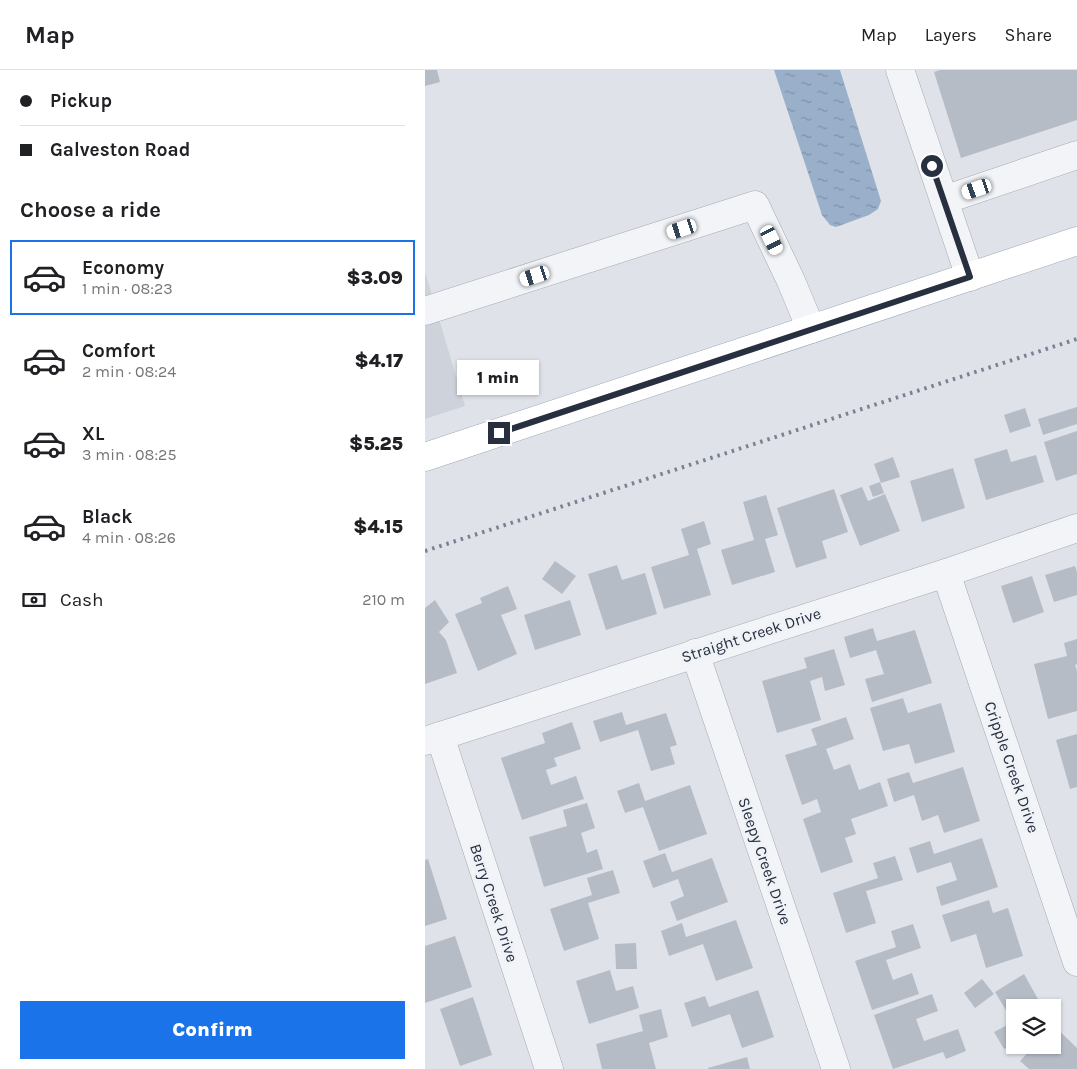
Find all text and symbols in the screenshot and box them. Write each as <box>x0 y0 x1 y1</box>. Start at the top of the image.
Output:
text: Map <box>25 21 75 49</box>
text: Map <box>861 24 897 46</box>
text: Layers <box>925 24 977 46</box>
text: Share <box>1005 24 1052 46</box>
text: Pickup <box>50 90 112 112</box>
text: Galveston Road <box>50 139 190 161</box>
route start <box>921 155 943 177</box>
car <box>960 177 993 201</box>
text: Choose a ride <box>20 197 161 223</box>
car <box>665 217 698 241</box>
car <box>758 223 785 257</box>
icon: car <box>22 255 67 300</box>
text: Economy <box>82 257 164 279</box>
car <box>518 264 551 288</box>
text: $3.09 <box>346 267 403 289</box>
text: 1 min · 08:23 <box>82 279 173 298</box>
icon: car <box>22 338 67 383</box>
text: Comfort <box>82 340 156 362</box>
text: $4.17 <box>355 350 403 372</box>
callout: 1 min <box>458 360 540 396</box>
text: 2 min · 08:24 <box>82 362 176 381</box>
text: 1 min <box>477 368 519 387</box>
icon: car <box>22 421 67 466</box>
route end <box>488 422 510 444</box>
text: XL <box>82 423 104 445</box>
text: $5.25 <box>349 433 403 455</box>
text: 3 min · 08:25 <box>82 445 176 464</box>
icon: car <box>22 504 67 549</box>
text: Black <box>82 506 133 528</box>
text: $4.15 <box>353 516 403 538</box>
text: 4 min · 08:26 <box>82 528 176 547</box>
icon: cash <box>20 586 48 614</box>
text: Cash <box>60 589 104 611</box>
text: 210 m <box>362 590 405 609</box>
street label: Straight Creek Drive <box>679 603 823 667</box>
street label: Cripple Creek Drive <box>981 699 1043 835</box>
street label: Sleepy Creek Drive <box>734 795 796 927</box>
street label: Berry Creek Drive <box>466 841 522 965</box>
map controls <box>1006 999 1061 1054</box>
button: layers <box>1006 999 1061 1054</box>
button: Confirm <box>20 1001 405 1059</box>

